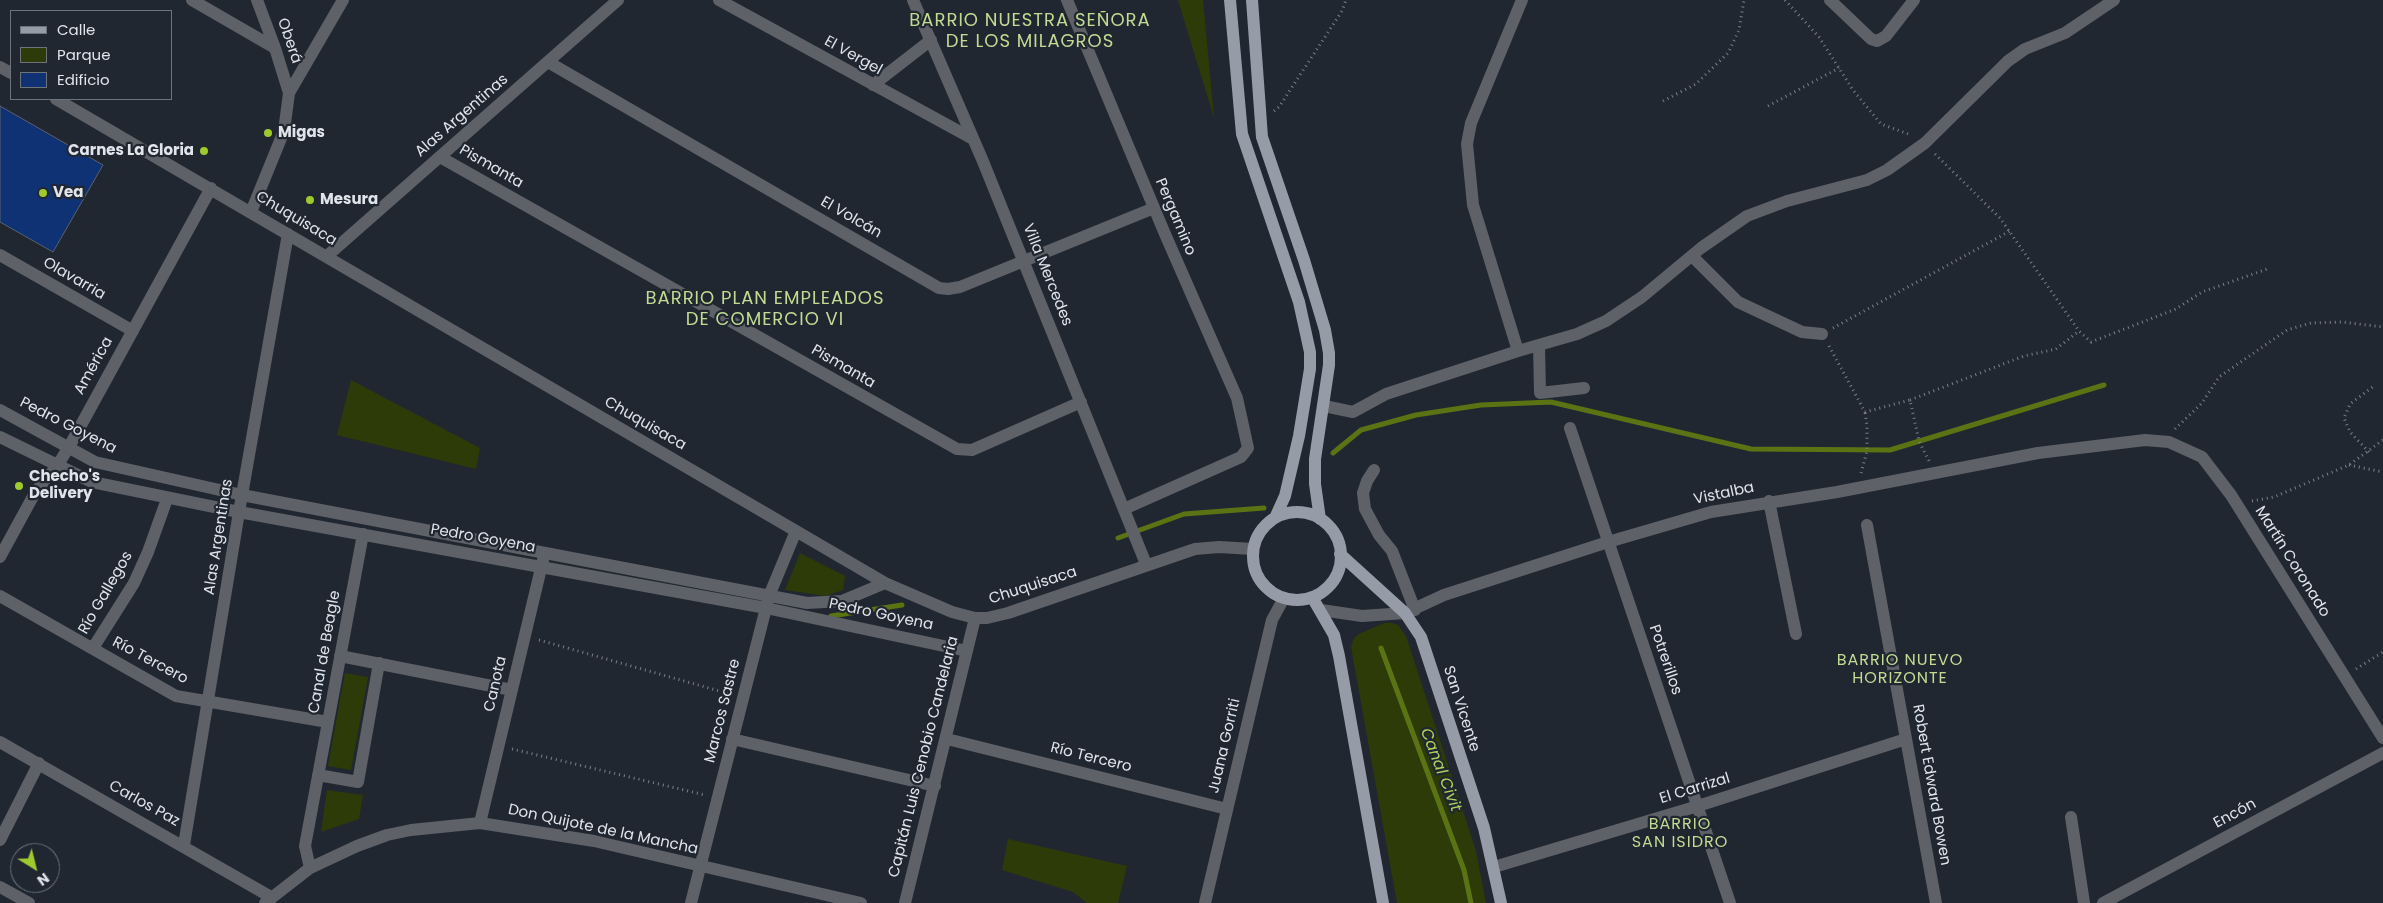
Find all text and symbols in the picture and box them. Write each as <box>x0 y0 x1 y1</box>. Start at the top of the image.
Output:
legend <box>10 10 172 100</box>
district label: BARRIO NUESTRA SEÑORA DE LOS MILAGROS <box>907 10 1153 52</box>
street label: Oberá <box>273 16 305 66</box>
text: Calle <box>57 19 95 40</box>
street label: El Vergel <box>821 33 885 79</box>
text: Parque <box>57 44 110 65</box>
text: Edificio <box>57 69 110 90</box>
street label: Alas Argentinas <box>412 71 512 161</box>
place label: Migas <box>278 124 325 142</box>
marker: Migas <box>262 127 274 139</box>
street label: Pismanta <box>456 141 526 193</box>
place label: Carnes La Gloria <box>68 142 194 160</box>
marker: Carnes La Gloria <box>198 145 210 157</box>
street label: Pergamino <box>1151 176 1199 258</box>
place label: Vea <box>53 184 83 202</box>
marker: Vea <box>37 187 49 199</box>
street label: Chuquisaca <box>252 188 340 250</box>
place label: Mesura <box>320 191 378 209</box>
street label: El Volcán <box>817 193 885 243</box>
marker: Mesura <box>304 194 316 206</box>
street label: Villa Mercedes <box>1018 221 1076 329</box>
street label: Olavarria <box>40 254 108 304</box>
district label: BARRIO PLAN EMPLEADOS DE COMERCIO VI <box>643 288 887 330</box>
street label: América <box>71 334 117 398</box>
street label: Pismanta <box>808 341 878 393</box>
street label: Chuquisaca <box>601 393 689 455</box>
street label: Pedro Goyena <box>17 394 119 458</box>
place label: Checho's Delivery <box>29 468 100 503</box>
street label: Alas Argentinas <box>201 478 237 596</box>
street label: Vistalba <box>1692 479 1756 509</box>
marker: Checho's Delivery <box>13 480 25 492</box>
street label: Martín Coronado <box>2251 503 2333 621</box>
street label: Pedro Goyena <box>429 521 537 557</box>
street label: Río Gallegos <box>75 548 137 638</box>
street label: Chuquisaca <box>987 563 1079 609</box>
street label: Canal de Beagle <box>305 589 345 715</box>
street label: Pedro Goyena <box>827 595 935 635</box>
street label: Potrerillos <box>1645 623 1685 697</box>
street label: Río Tercero <box>109 634 191 688</box>
street label: Capitán Luis Cenobio Candelaria <box>885 635 963 879</box>
district label: BARRIO NUEVO HORIZONTE <box>1835 651 1965 689</box>
street label: Canota <box>481 654 511 714</box>
street label: Marcos Sastre <box>701 657 745 765</box>
street label: San Vicente <box>1439 664 1483 754</box>
street label: Juana Gorriti <box>1205 697 1245 795</box>
street label: Robert Edward Bowen <box>1908 703 1954 867</box>
water label: Canal Civit <box>1415 726 1465 814</box>
street label: Río Tercero <box>1049 739 1133 777</box>
street label: El Carrizal <box>1658 770 1732 808</box>
street label: Carlos Paz <box>105 777 183 831</box>
street label: Encón <box>2211 795 2259 833</box>
street label: Don Quijote de la Mancha <box>506 801 700 859</box>
district label: BARRIO SAN ISIDRO <box>1630 815 1730 853</box>
north arrow <box>10 843 60 893</box>
text: N <box>33 868 53 891</box>

